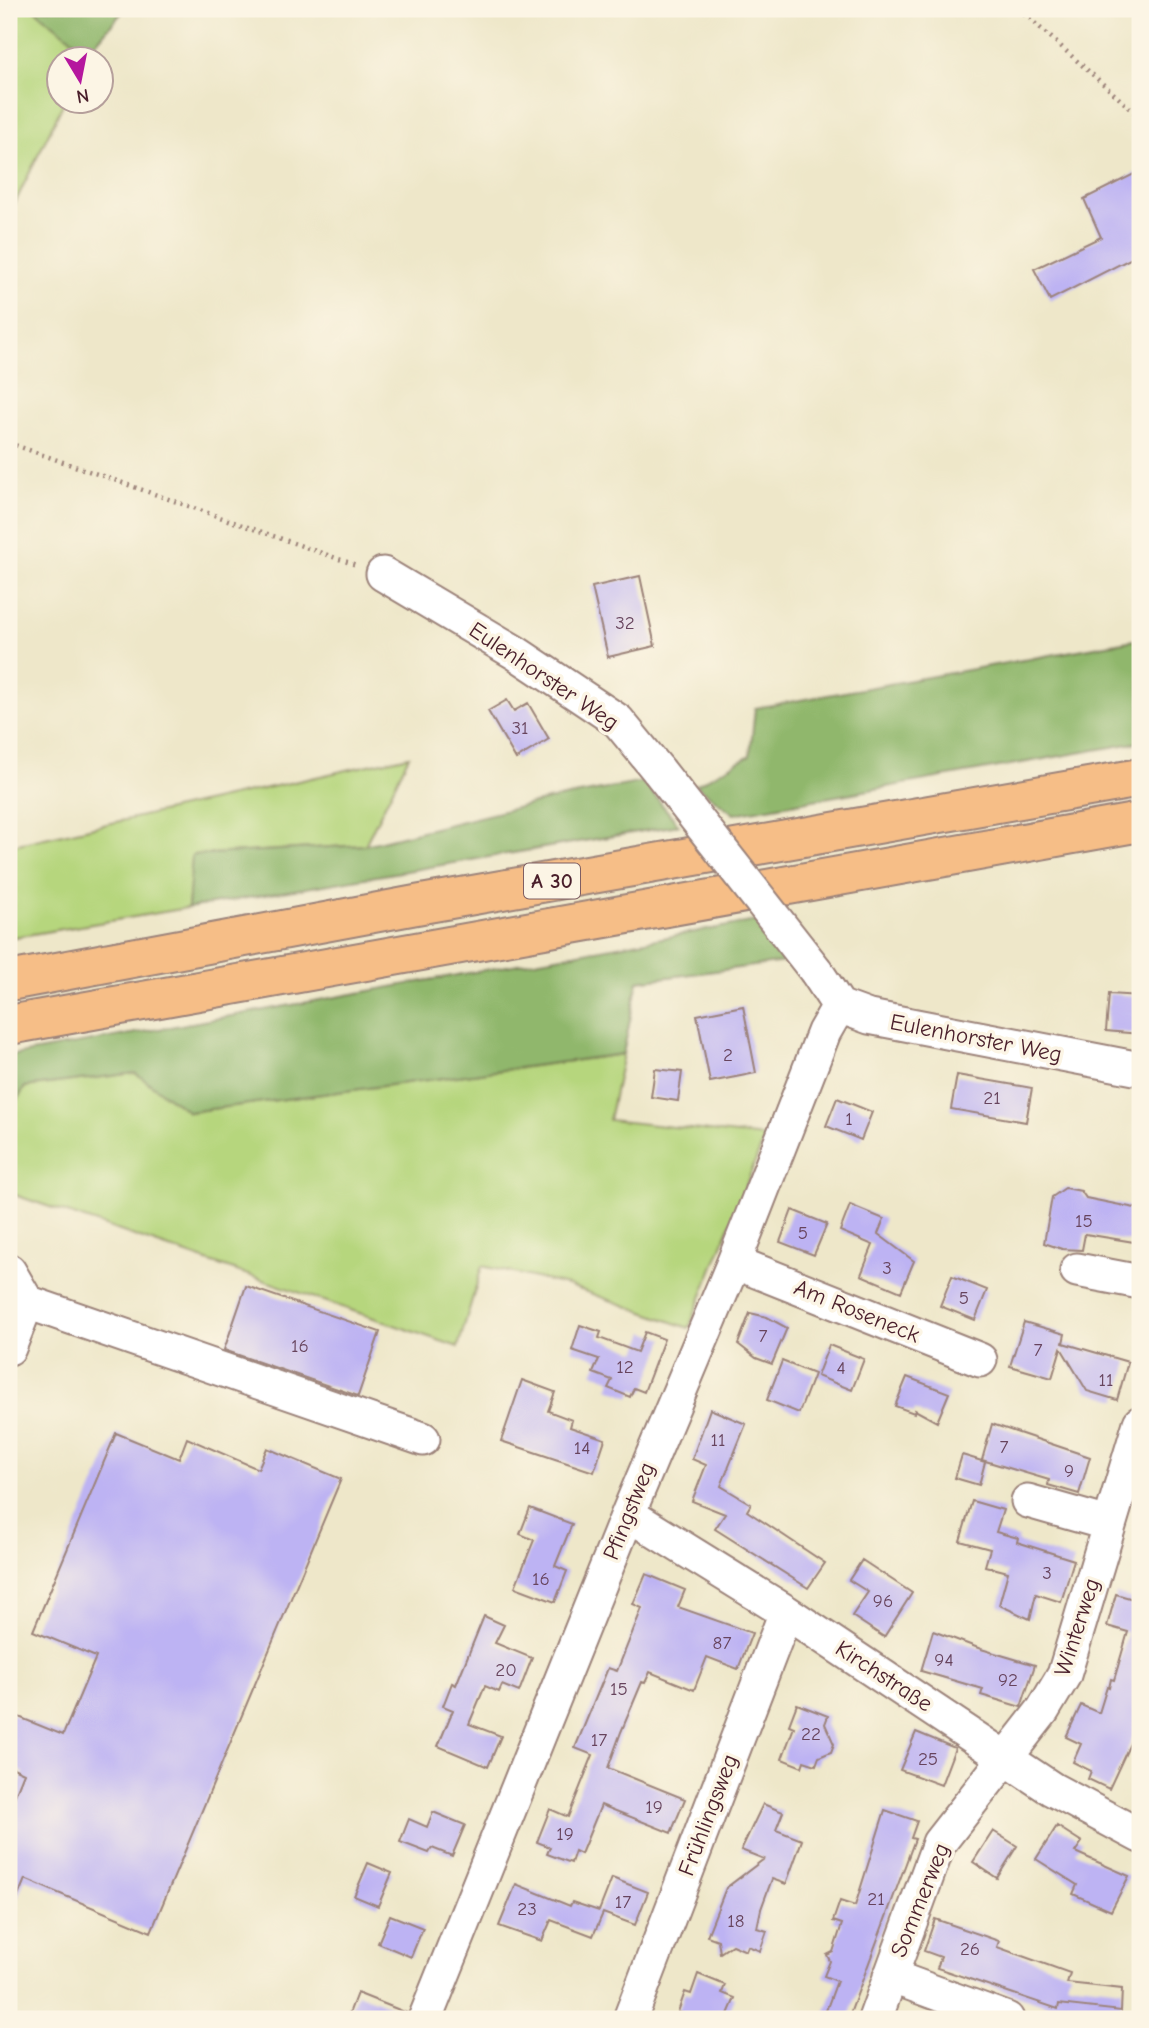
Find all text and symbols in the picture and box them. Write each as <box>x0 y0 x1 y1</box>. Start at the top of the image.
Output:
north arrow <box>46 46 116 116</box>
text: N <box>75 84 91 108</box>
house number: 32 <box>615 612 635 634</box>
street label: Eulenhorster Weg <box>464 616 624 736</box>
house number: 31 <box>511 717 529 739</box>
road number: A 30 <box>524 864 580 898</box>
street label: Eulenhorster Weg <box>888 1008 1064 1068</box>
house number: 2 <box>723 1044 733 1066</box>
house number: 21 <box>983 1087 1001 1109</box>
house number: 1 <box>845 1108 853 1130</box>
house number: 15 <box>1075 1210 1093 1232</box>
house number: 5 <box>798 1222 808 1244</box>
house number: 3 <box>882 1257 892 1279</box>
street label: Am Roseneck <box>790 1274 924 1348</box>
house number: 5 <box>959 1287 969 1309</box>
house number: 7 <box>759 1325 768 1347</box>
house number: 16 <box>291 1335 309 1357</box>
house number: 7 <box>1034 1339 1043 1361</box>
house number: 12 <box>616 1356 634 1378</box>
house number: 4 <box>836 1357 846 1379</box>
house number: 11 <box>1098 1369 1114 1391</box>
house number: 11 <box>710 1429 726 1451</box>
house number: 7 <box>1000 1436 1009 1458</box>
house number: 14 <box>574 1437 590 1459</box>
street label: Pfingstweg <box>597 1458 661 1564</box>
house number: 9 <box>1064 1460 1074 1482</box>
house number: 3 <box>1042 1562 1052 1584</box>
house number: 16 <box>532 1568 550 1590</box>
street label: Winterweg <box>1048 1575 1106 1679</box>
house number: 96 <box>873 1590 893 1612</box>
house number: 87 <box>713 1632 731 1654</box>
street label: Kirchstraße <box>830 1635 938 1717</box>
house number: 94 <box>934 1649 954 1671</box>
house number: 20 <box>495 1659 517 1681</box>
house number: 92 <box>998 1669 1018 1691</box>
house number: 15 <box>610 1678 628 1700</box>
house number: 22 <box>801 1723 821 1745</box>
house number: 17 <box>591 1729 607 1751</box>
house number: 25 <box>918 1748 938 1770</box>
street label: Frühlingsweg <box>672 1750 744 1880</box>
house number: 19 <box>645 1796 663 1818</box>
house number: 19 <box>556 1823 574 1845</box>
street label: Sommerweg <box>885 1839 955 1961</box>
house number: 21 <box>867 1888 885 1910</box>
house number: 17 <box>615 1891 631 1913</box>
house number: 23 <box>517 1898 537 1920</box>
house number: 18 <box>727 1910 745 1932</box>
house number: 26 <box>960 1938 980 1960</box>

